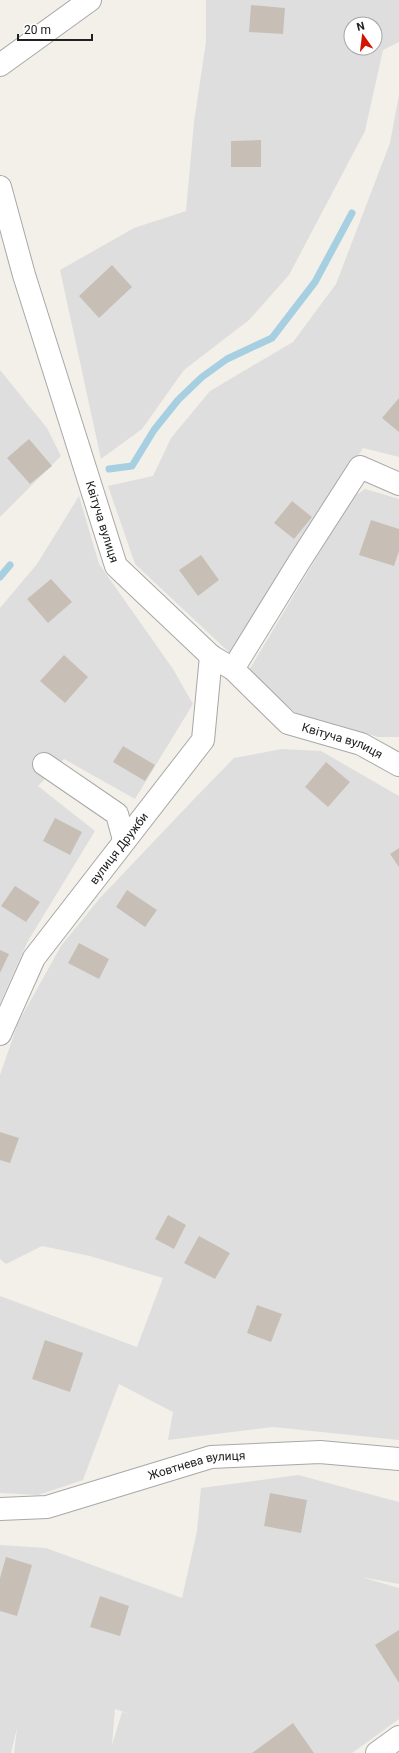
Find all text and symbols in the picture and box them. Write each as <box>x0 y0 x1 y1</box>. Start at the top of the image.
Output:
scale bar <box>18 16 92 42</box>
north arrow <box>343 16 383 56</box>
text: N <box>355 19 366 34</box>
text: 20 m <box>24 23 51 37</box>
street label: Квітуча вулиця <box>83 479 121 564</box>
street label: Квітуча вулиця <box>300 720 385 762</box>
street label: вулиця Дружби <box>87 810 151 887</box>
street label: Жовтнева вулиця <box>146 1448 246 1483</box>

